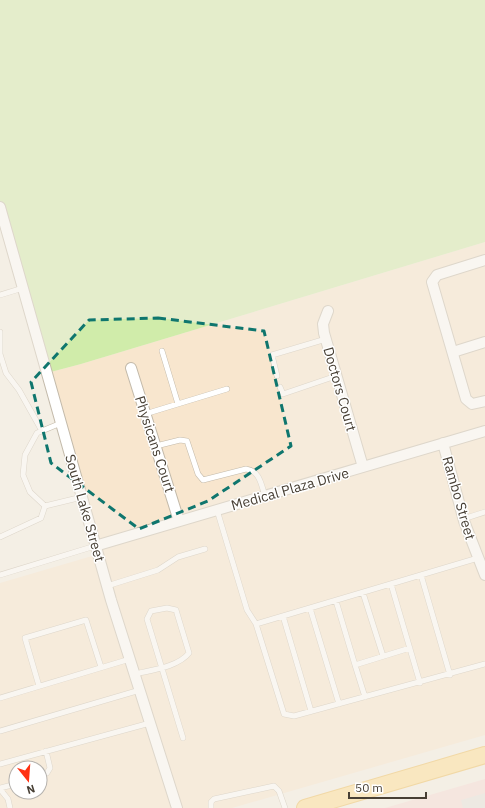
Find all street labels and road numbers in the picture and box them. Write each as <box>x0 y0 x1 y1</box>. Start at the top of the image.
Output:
street label: Doctors Court <box>319 345 361 433</box>
street label: Physicans Court <box>131 393 179 495</box>
street label: South Lake Street <box>61 452 109 564</box>
street label: Rambo Street <box>438 454 480 542</box>
street label: Medical Plaza Drive <box>229 463 351 514</box>

